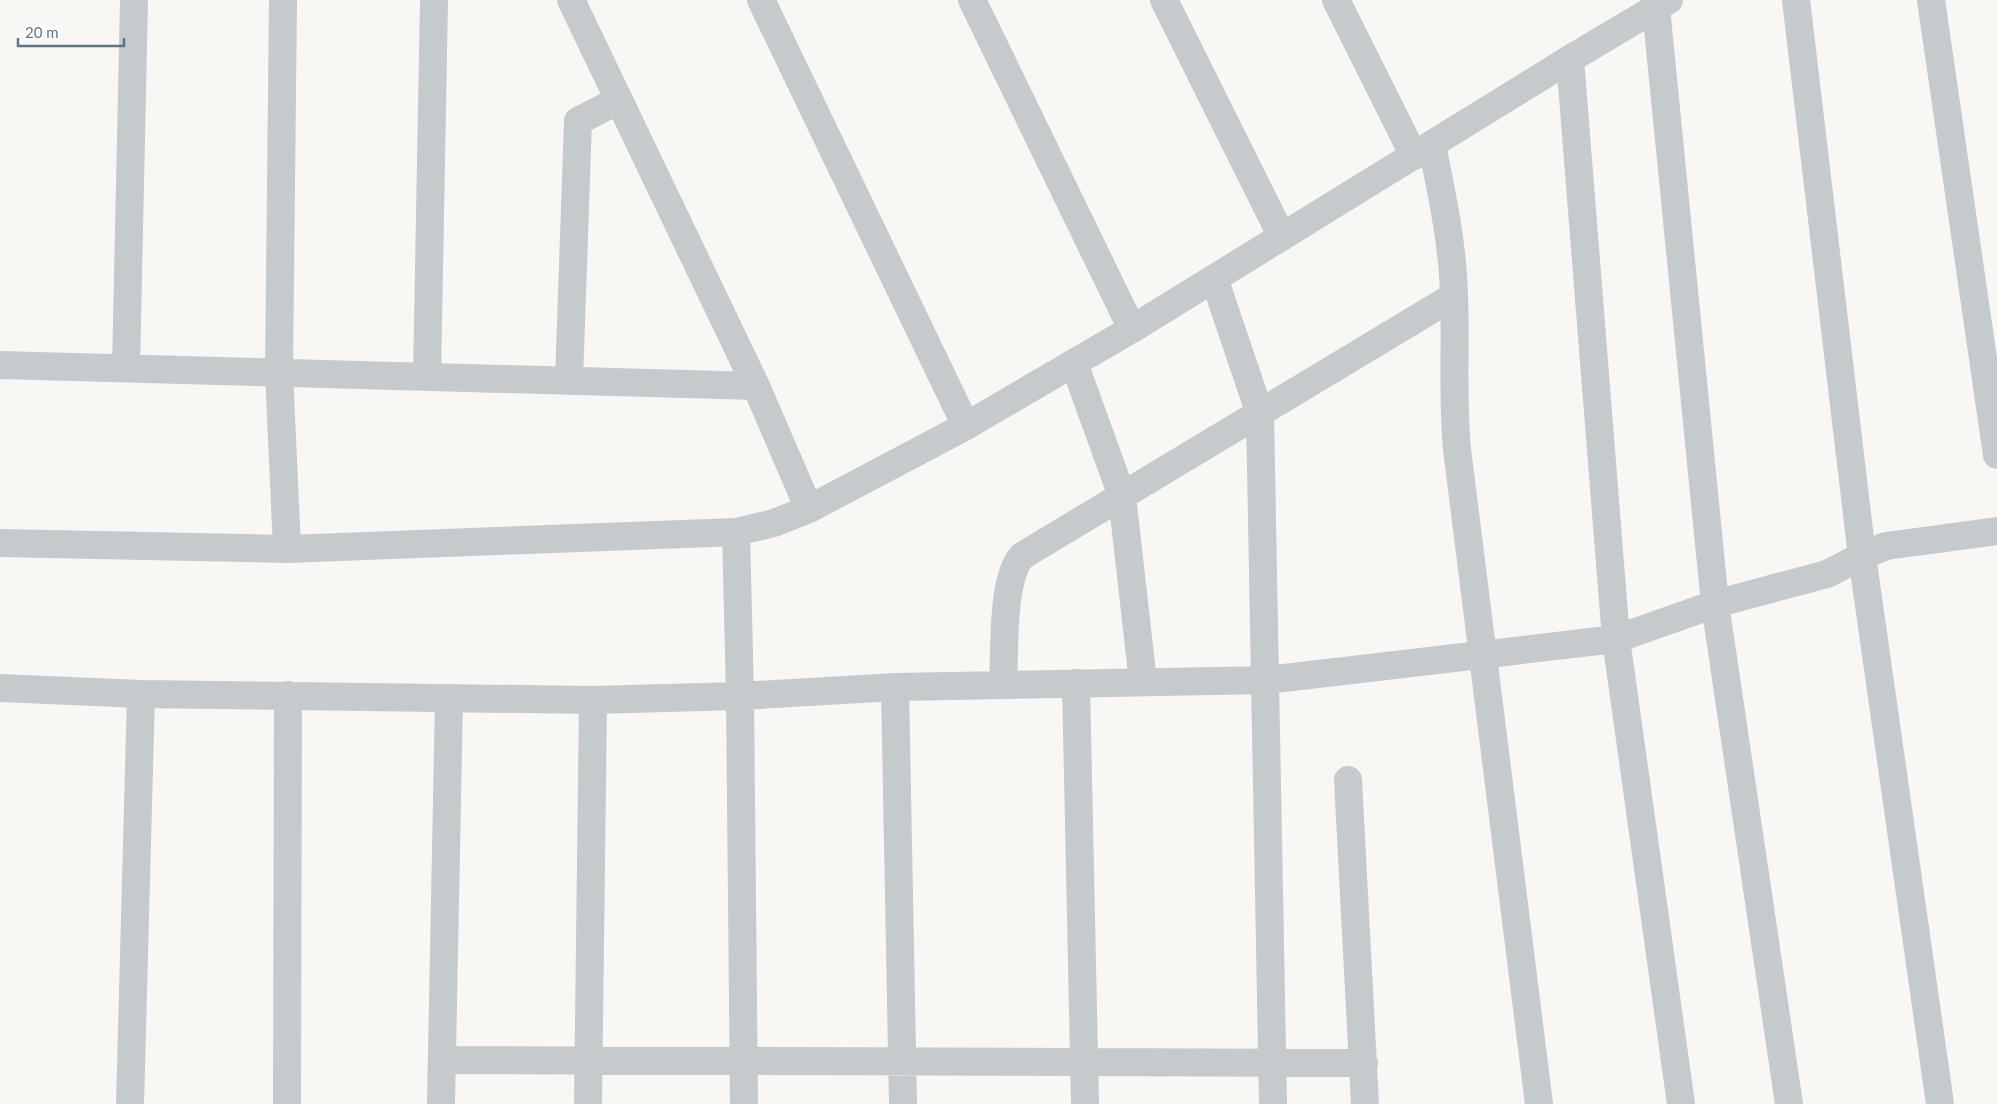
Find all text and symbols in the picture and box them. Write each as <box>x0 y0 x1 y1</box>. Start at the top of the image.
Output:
scale bar <box>18 15 124 47</box>
text: 20 m <box>25 23 59 41</box>

